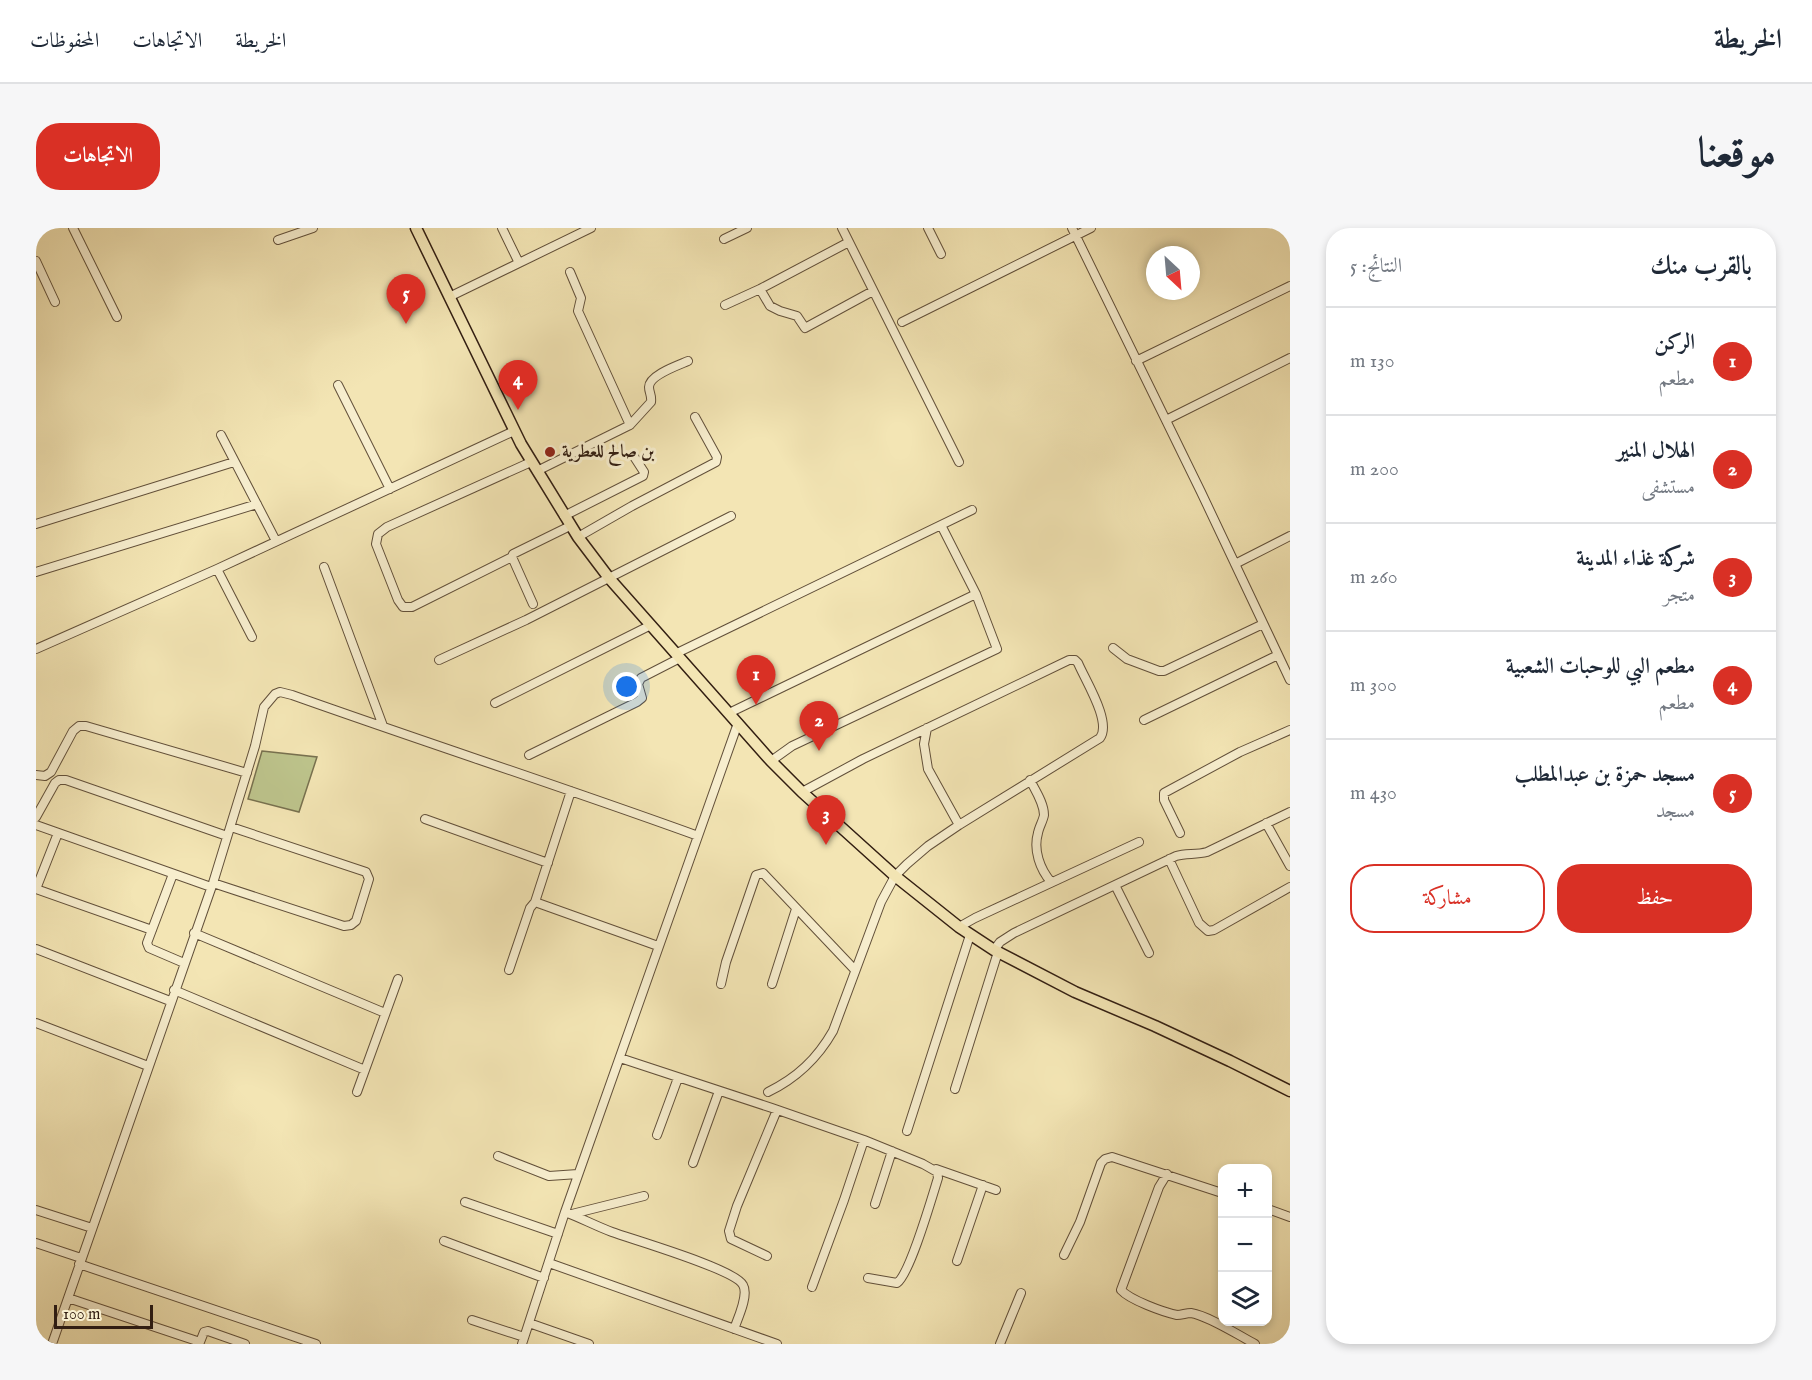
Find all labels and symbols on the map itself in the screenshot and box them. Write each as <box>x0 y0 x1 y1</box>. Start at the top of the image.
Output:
north arrow <box>1146 246 1200 300</box>
pin: 5 <box>386 274 425 324</box>
pin: 4 <box>498 360 538 410</box>
place label: بن صالح للعطرية <box>562 441 655 466</box>
marker: بن صالح للعطرية <box>543 445 557 459</box>
pin: 1 <box>736 656 776 705</box>
your location <box>612 672 641 701</box>
pin: 2 <box>800 702 838 751</box>
pin: 3 <box>806 796 846 845</box>
scale bar <box>54 1302 153 1330</box>

